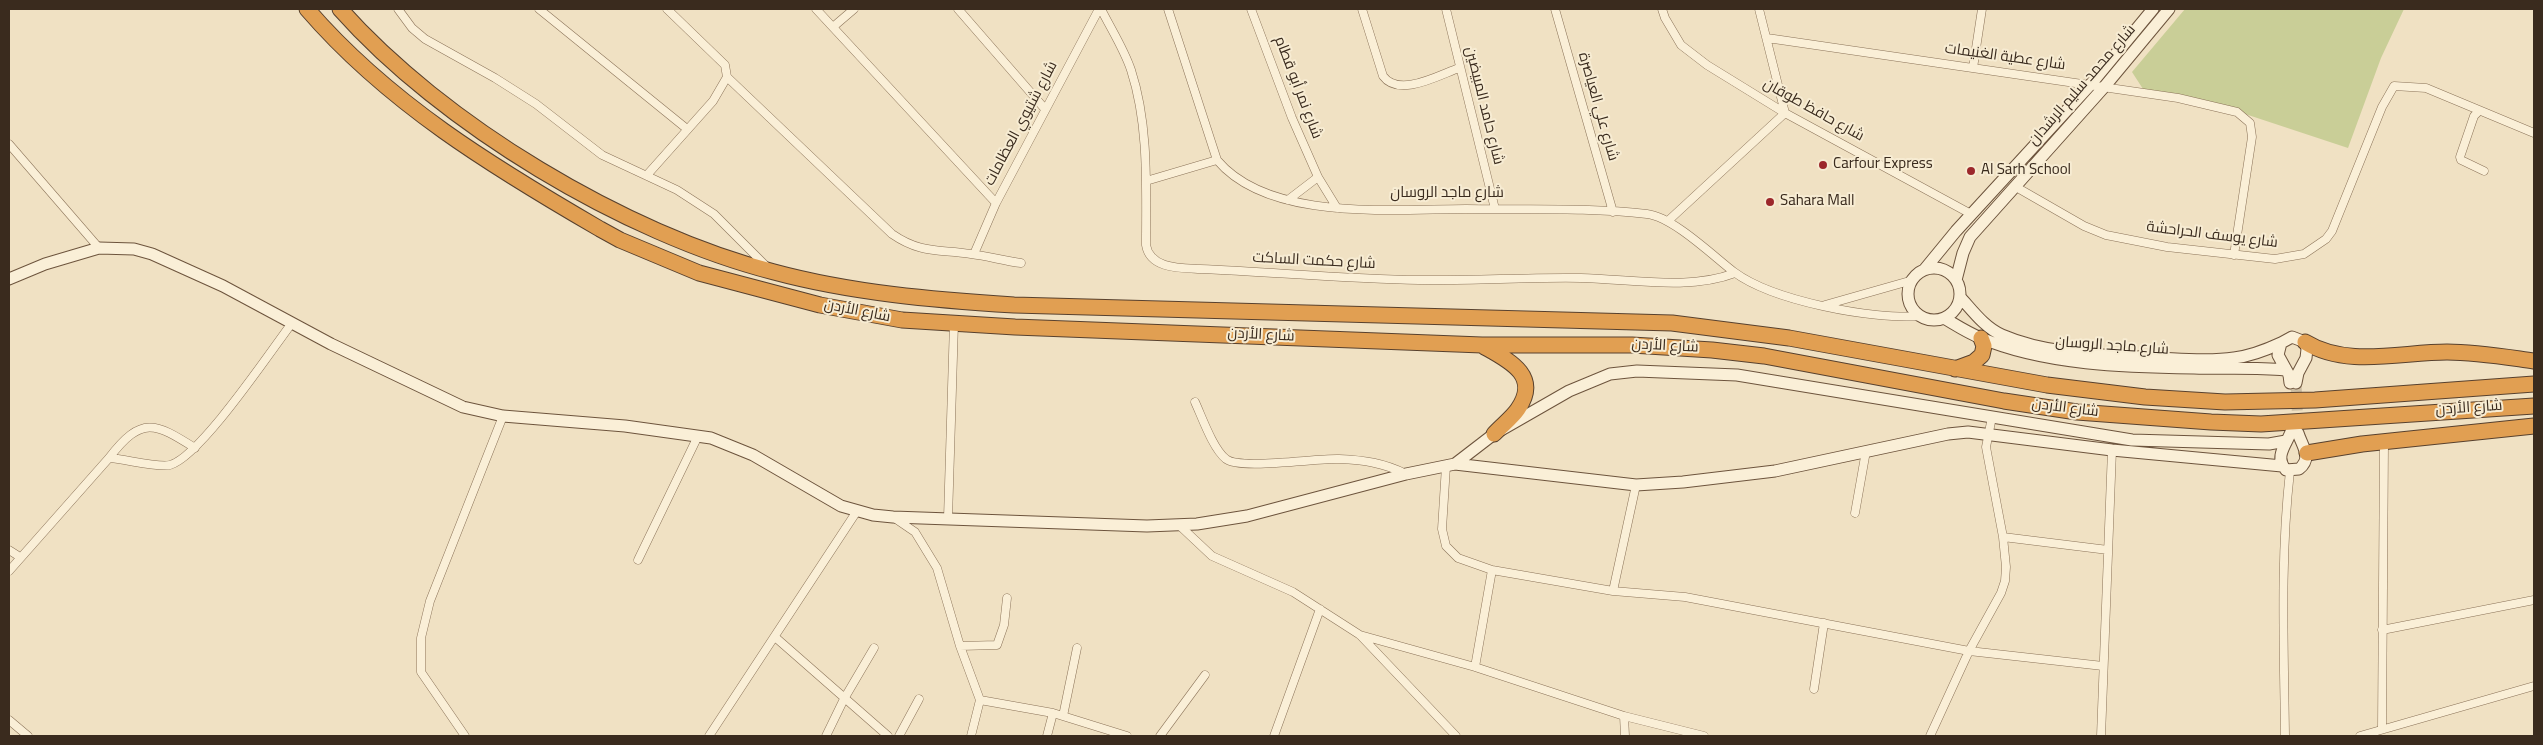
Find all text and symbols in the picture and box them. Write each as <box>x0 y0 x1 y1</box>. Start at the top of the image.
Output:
street label: شارع محمد سليم الرشدان <box>2026 22 2140 150</box>
street label: شارع نمر أبو قطام <box>1269 34 1325 142</box>
street label: شارع عطية الغنيمات <box>1943 41 2067 75</box>
street label: شارع حامد المبيضين <box>1460 45 1506 167</box>
street label: شارع علي العياصرة <box>1573 51 1621 163</box>
street label: شارع شتيوي العظامات <box>982 59 1062 189</box>
street label: شارع حافظ طوقان <box>1759 76 1867 146</box>
place label: Carfour Express <box>1833 156 1933 174</box>
marker: Carfour Express <box>1817 159 1829 171</box>
place label: Al Sarh School <box>1981 162 2071 180</box>
marker: Al Sarh School <box>1965 165 1977 177</box>
street label: شارع ماجد الروسان <box>1390 185 1504 203</box>
place label: Sahara Mall <box>1780 193 1854 211</box>
marker: Sahara Mall <box>1764 196 1776 208</box>
street label: شارع يوسف الحراحشة <box>2145 219 2279 253</box>
street label: شارع حكمت الساكت <box>1252 250 1376 274</box>
street label: شارع الأردن <box>822 297 892 327</box>
street label: شارع الأردن <box>1227 325 1295 347</box>
street label: شارع ماجد الروسان <box>2055 334 2169 360</box>
street label: شارع الأردن <box>1631 336 1699 358</box>
street label: شارع الأردن <box>2031 396 2099 422</box>
street label: شارع الأردن <box>2435 398 2503 420</box>

